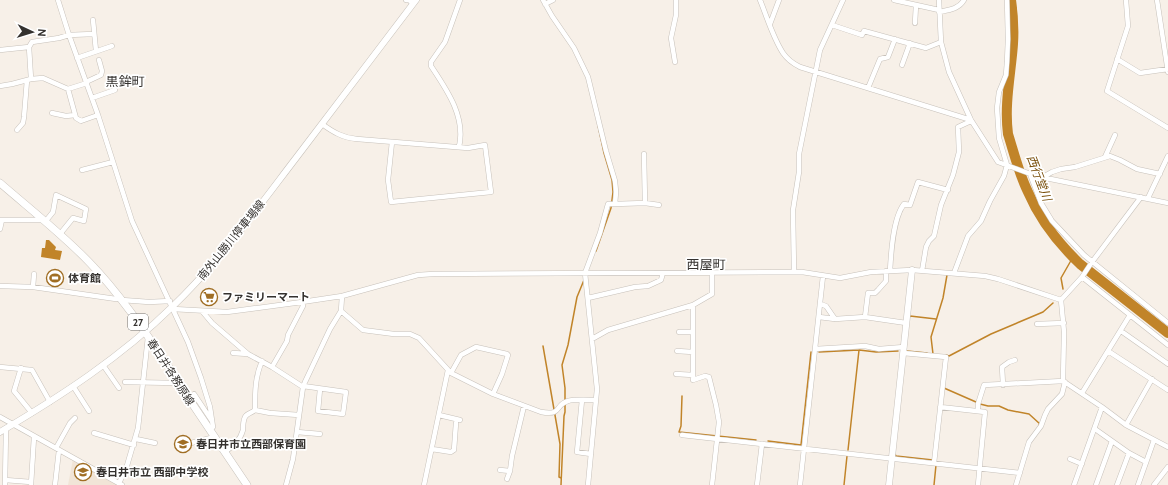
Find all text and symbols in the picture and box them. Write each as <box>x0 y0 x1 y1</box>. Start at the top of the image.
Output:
north arrow <box>12 12 52 52</box>
text: N <box>35 28 49 37</box>
district label: 黒鉾町 <box>105 73 145 89</box>
water label: 西行堂川 <box>1024 153 1056 205</box>
street label: 南外山勝川停車場線 <box>194 197 268 283</box>
district label: 西屋町 <box>686 256 726 272</box>
sports icon: 体育館 <box>45 268 65 288</box>
place label: 体育館 <box>68 271 101 285</box>
supermarket icon: ファミリーマート <box>199 287 219 307</box>
place label: ファミリーマート <box>222 290 310 304</box>
road number: 27 <box>128 314 148 330</box>
street label: 春日井各務原線 <box>144 336 198 408</box>
school or university icon: 春日井市立西部保育園 <box>173 434 193 454</box>
place label: 春日井市立西部保育園 <box>196 437 306 451</box>
school or university icon: 春日井市立 西部中学校 <box>73 462 93 482</box>
place label: 春日井市立 西部中学校 <box>96 465 208 479</box>

